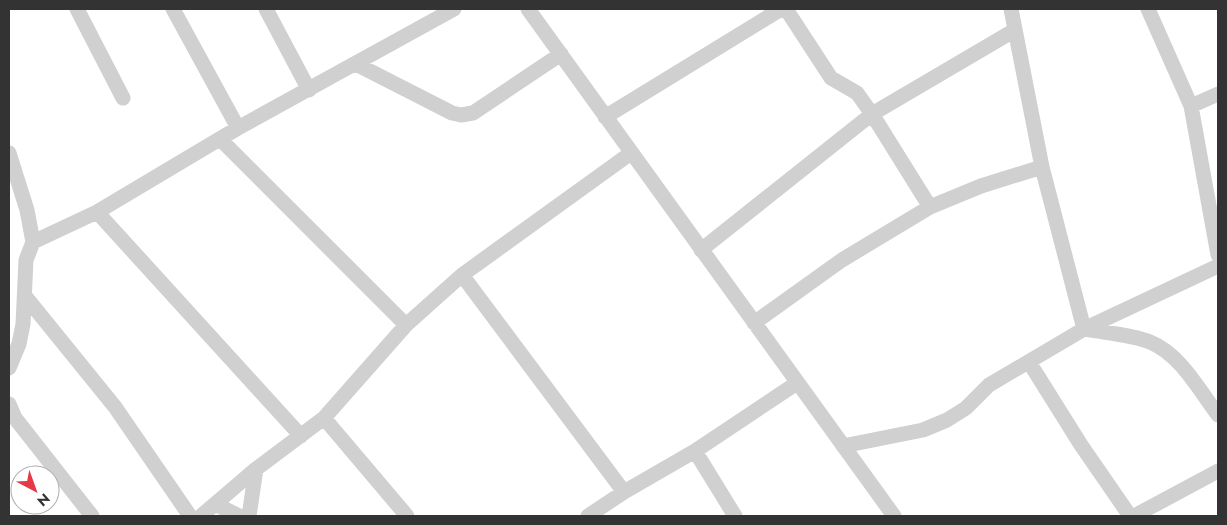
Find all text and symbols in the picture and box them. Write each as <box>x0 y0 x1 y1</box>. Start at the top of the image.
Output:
north arrow <box>10 465 60 515</box>
text: N <box>33 489 54 511</box>

